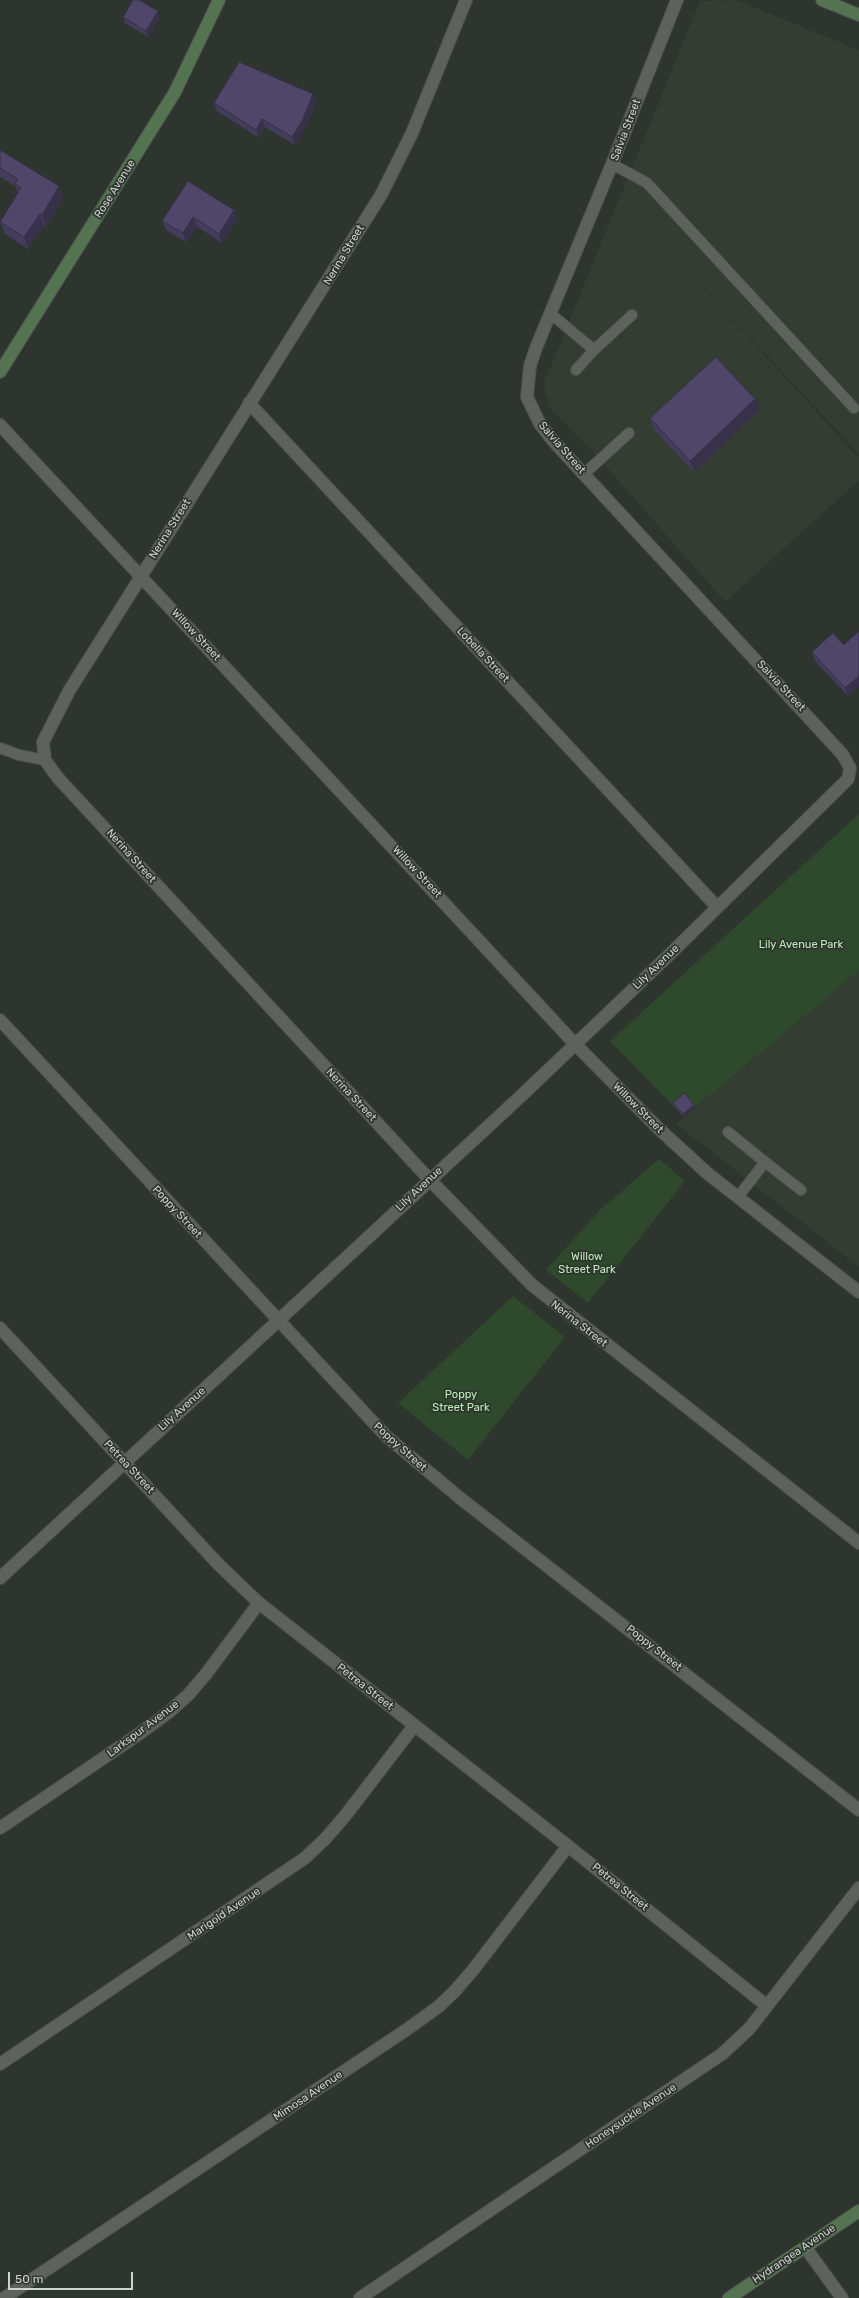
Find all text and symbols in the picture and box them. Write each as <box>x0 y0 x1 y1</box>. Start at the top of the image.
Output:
street label: Salvia Street <box>608 97 644 163</box>
street label: Rose Avenue <box>92 157 138 221</box>
street label: Nerina Street <box>321 223 367 287</box>
street label: Salvia Street <box>536 419 588 477</box>
street label: Nerina Street <box>146 497 194 561</box>
street label: Willow Street <box>169 606 223 664</box>
street label: Lobella Street <box>454 625 512 685</box>
street label: Salvia Street <box>754 658 808 714</box>
street label: Nerina Street <box>103 826 159 886</box>
street label: Willow Street <box>390 843 444 901</box>
park label: Lily Avenue Park <box>759 938 843 952</box>
street label: Lily Avenue <box>630 942 682 992</box>
street label: Nerina Street <box>323 1066 379 1124</box>
street label: Willow Street <box>610 1080 666 1136</box>
street label: Lily Avenue <box>393 1164 445 1214</box>
street label: Poppy Street <box>149 1183 205 1241</box>
park label: Willow Street Park <box>558 1250 616 1276</box>
street label: Nerina Street <box>548 1298 610 1350</box>
street label: Lily Avenue <box>156 1384 208 1434</box>
park label: Poppy Street Park <box>432 1388 490 1414</box>
street label: Poppy Street <box>371 1420 429 1474</box>
street label: Petrea Street <box>101 1438 157 1496</box>
street label: Poppy Street <box>624 1622 684 1674</box>
street label: Petrea Street <box>334 1661 396 1713</box>
street label: Larkspur Avenue <box>105 1698 181 1760</box>
street label: Petrea Street <box>589 1860 651 1914</box>
street label: Marigold Avenue <box>185 1885 263 1943</box>
street label: Mimosa Avenue <box>271 2068 345 2124</box>
street label: Honeysuckle Avenue <box>583 2081 679 2151</box>
street label: Hydrangea Avenue <box>750 2221 838 2287</box>
scale bar <box>10 2264 135 2290</box>
text: 50 m <box>15 2272 43 2286</box>

